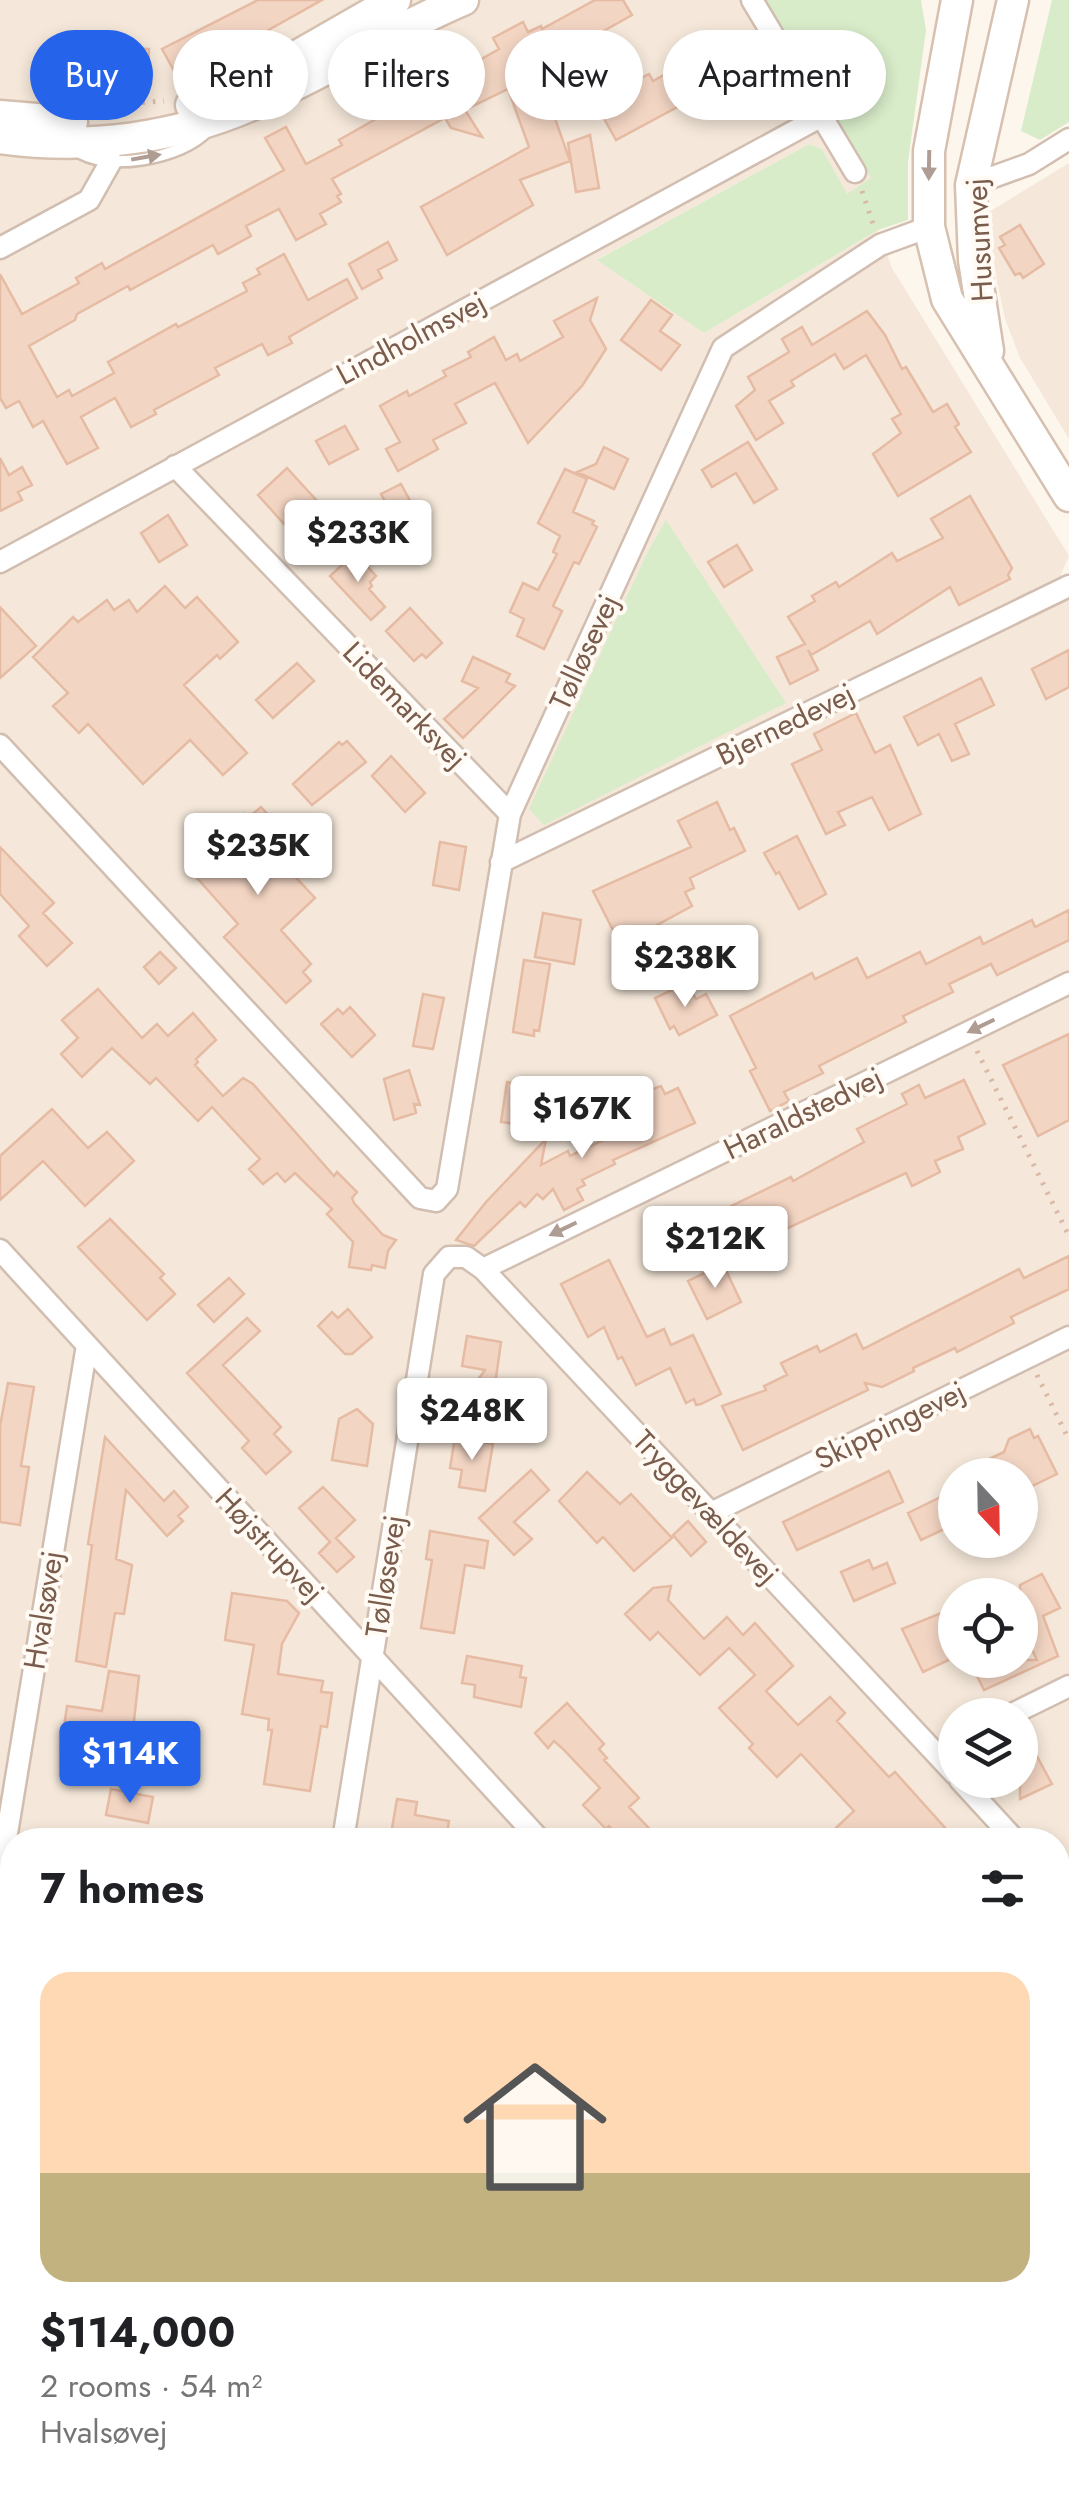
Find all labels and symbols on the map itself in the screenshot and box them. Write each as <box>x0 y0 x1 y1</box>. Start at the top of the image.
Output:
one-way arrow <box>131 149 162 164</box>
one-way arrow <box>921 149 937 181</box>
street label: Husumvej <box>954 177 1004 303</box>
street label: Lindholmsvej <box>328 280 494 396</box>
pin: $233K <box>288 500 428 585</box>
street label: Tølløsevej <box>538 587 630 717</box>
street label: Lidemarksvej <box>333 632 477 778</box>
street label: Bjernedevej <box>709 672 861 776</box>
pin: $235K <box>188 813 328 898</box>
pin: $238K <box>615 925 755 1010</box>
one-way arrow <box>967 1017 996 1034</box>
street label: Haraldstedvej <box>716 1056 890 1170</box>
pin: $167K <box>512 1076 652 1161</box>
pin: $212K <box>645 1206 785 1291</box>
one-way arrow <box>549 1221 578 1238</box>
street label: Skippingevej <box>807 1370 973 1480</box>
pin: $248K <box>402 1378 542 1463</box>
street label: Tryggevældevej <box>623 1420 789 1594</box>
north arrow <box>938 1458 1038 1558</box>
street label: Højstrupvej <box>206 1478 334 1612</box>
street label: Tølløsevej <box>354 1512 416 1640</box>
street label: Hvalsøvej <box>12 1548 74 1672</box>
pin: $114K <box>60 1721 200 1806</box>

